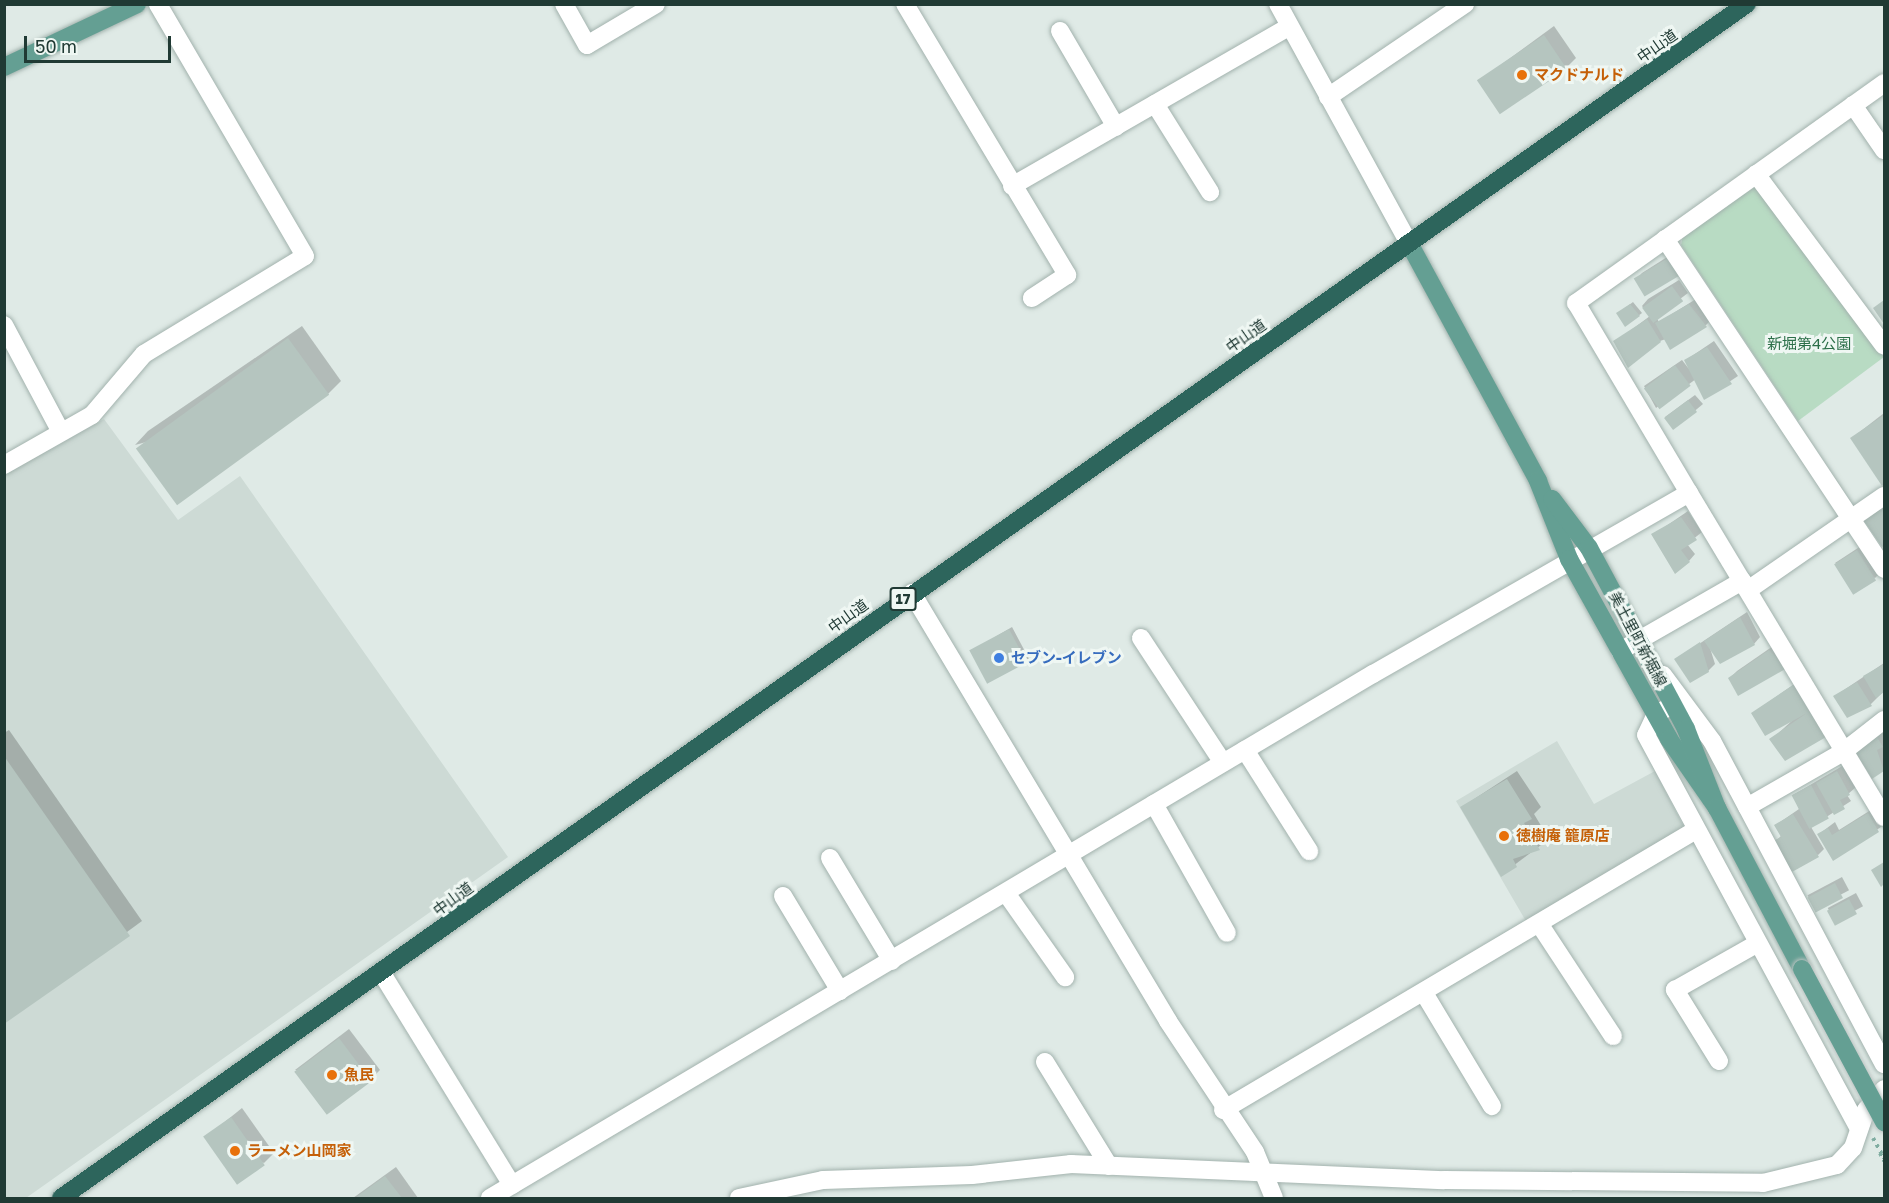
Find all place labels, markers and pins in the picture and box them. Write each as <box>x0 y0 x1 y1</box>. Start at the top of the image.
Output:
place label: マクドナルド <box>1534 66 1624 84</box>
marker: マクドナルド <box>1515 68 1529 82</box>
place label: セブン-イレブン <box>1011 649 1122 667</box>
marker: セブン-イレブン <box>992 651 1006 665</box>
place label: 徳樹庵 籠原店 <box>1516 827 1610 845</box>
marker: 徳樹庵 籠原店 <box>1497 829 1511 843</box>
place label: 魚民 <box>344 1066 374 1084</box>
marker: 魚民 <box>325 1068 339 1082</box>
place label: ラーメン山岡家 <box>247 1142 352 1160</box>
marker: ラーメン山岡家 <box>228 1144 242 1158</box>

